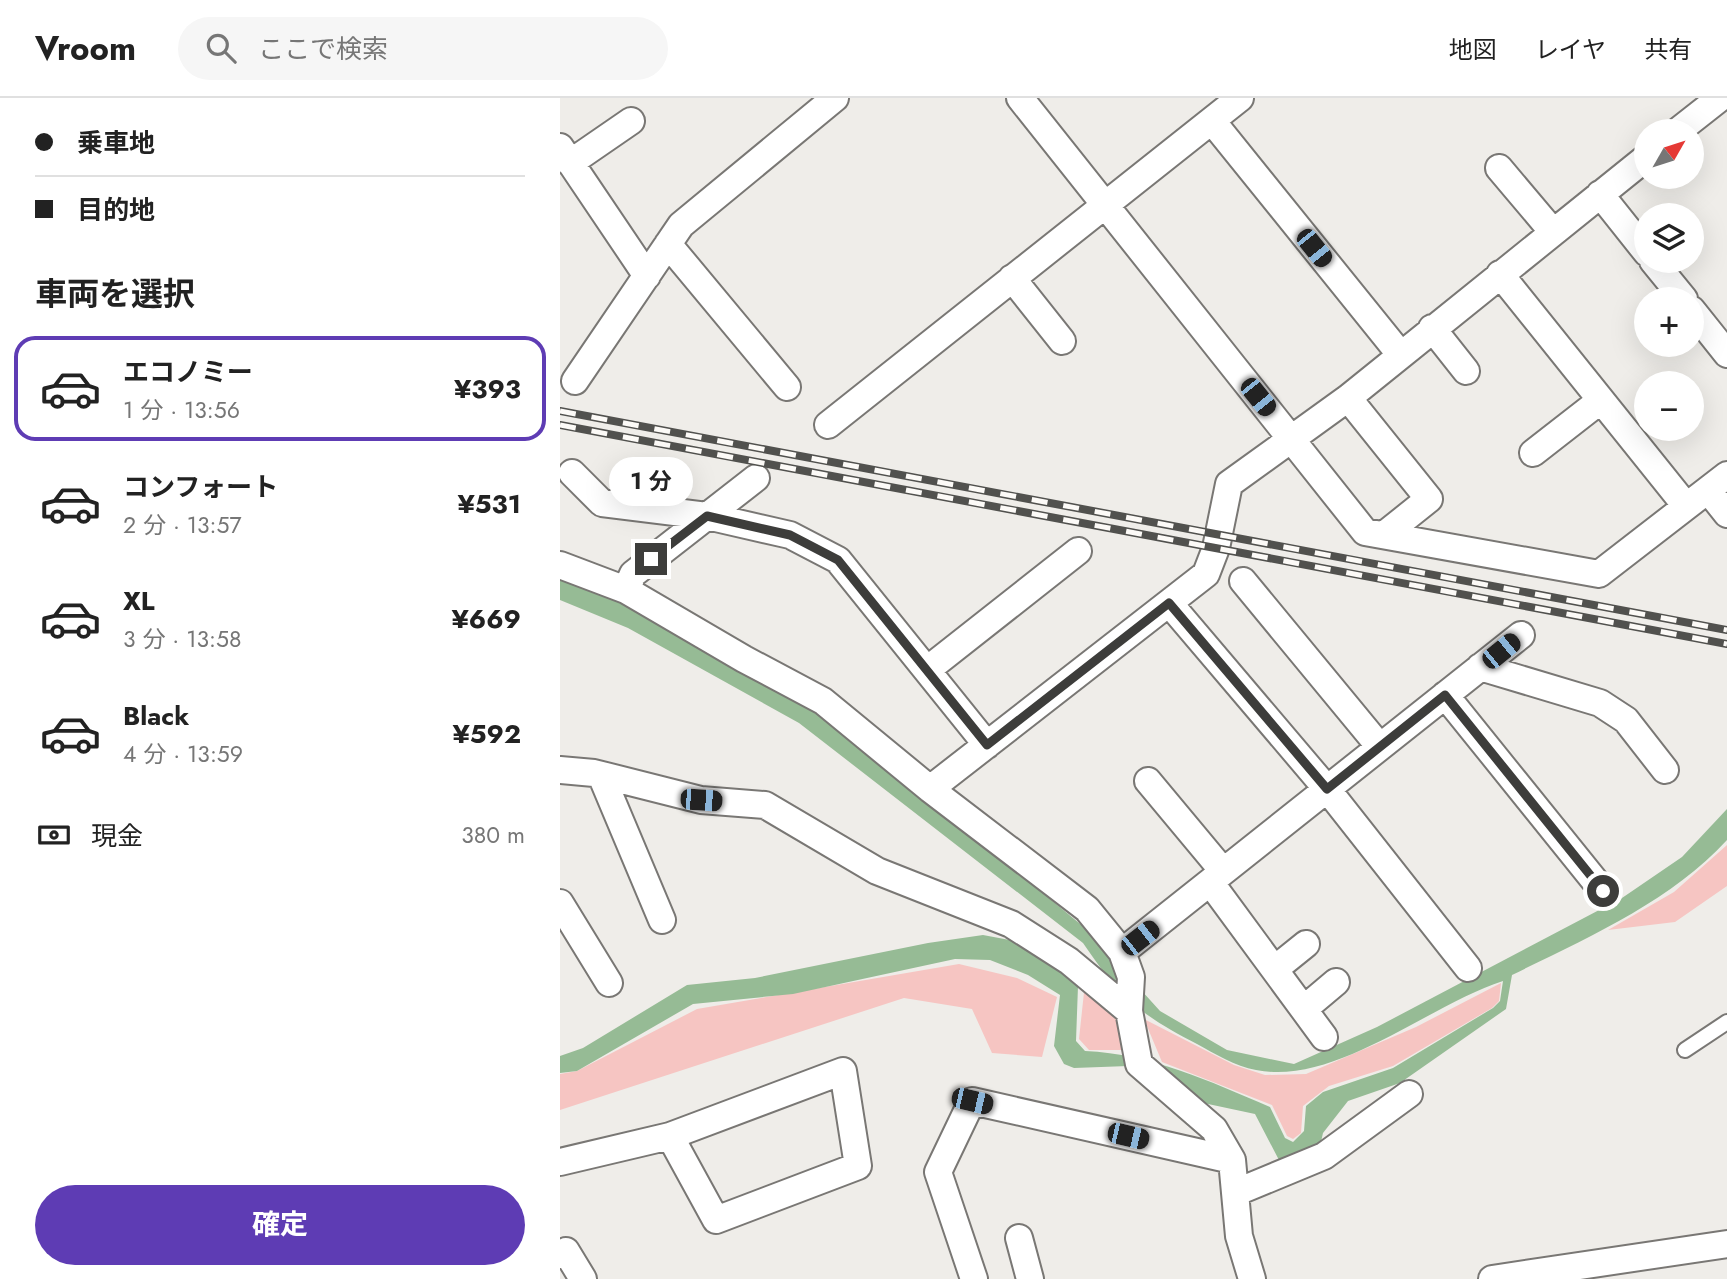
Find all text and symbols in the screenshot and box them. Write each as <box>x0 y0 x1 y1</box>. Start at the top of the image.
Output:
search box <box>178 17 668 80</box>
text: Vroom <box>35 25 136 72</box>
icon: search <box>202 29 240 67</box>
text: ここで検索 <box>258 30 388 68</box>
text: 地図 <box>1449 32 1497 67</box>
text: レイヤ <box>1535 32 1606 67</box>
text: 共有 <box>1644 32 1692 67</box>
north arrow <box>1634 119 1704 189</box>
map controls <box>1634 119 1704 441</box>
text: 乗車地 <box>77 124 155 162</box>
text: 目的地 <box>77 191 155 229</box>
button: layers <box>1634 203 1704 273</box>
car <box>1293 225 1336 271</box>
text: 車両を選択 <box>35 271 195 317</box>
button: + <box>1634 287 1704 357</box>
text: エコノミー <box>123 353 253 391</box>
icon: car <box>39 357 102 420</box>
text: ¥393 <box>454 370 521 408</box>
button: − <box>1634 371 1704 441</box>
car <box>1237 374 1280 420</box>
text: 1 分 · 13:56 <box>123 393 240 427</box>
callout: 1 分 <box>609 458 693 506</box>
text: 1 分 <box>630 464 672 498</box>
text: コンフォート <box>123 468 278 506</box>
icon: car <box>39 472 102 535</box>
text: ¥531 <box>457 485 521 523</box>
text: 2 分 · 13:57 <box>123 508 242 542</box>
route end <box>635 543 667 575</box>
text: XL <box>123 582 155 620</box>
icon: car <box>39 587 102 650</box>
text: ¥669 <box>451 600 521 638</box>
text: 3 分 · 13:58 <box>123 622 242 656</box>
car <box>1479 630 1524 672</box>
text: Black <box>123 697 189 735</box>
icon: car <box>39 702 102 765</box>
text: ¥592 <box>452 715 521 753</box>
text: 4 分 · 13:59 <box>123 737 243 771</box>
car <box>680 788 723 812</box>
icon: cash <box>35 816 73 854</box>
text: 現金 <box>91 817 143 855</box>
text: 380 m <box>461 818 525 852</box>
route start <box>1587 875 1619 907</box>
car <box>1117 917 1164 959</box>
car <box>950 1086 995 1116</box>
car <box>1106 1121 1151 1151</box>
button: 確定 <box>35 1185 525 1265</box>

